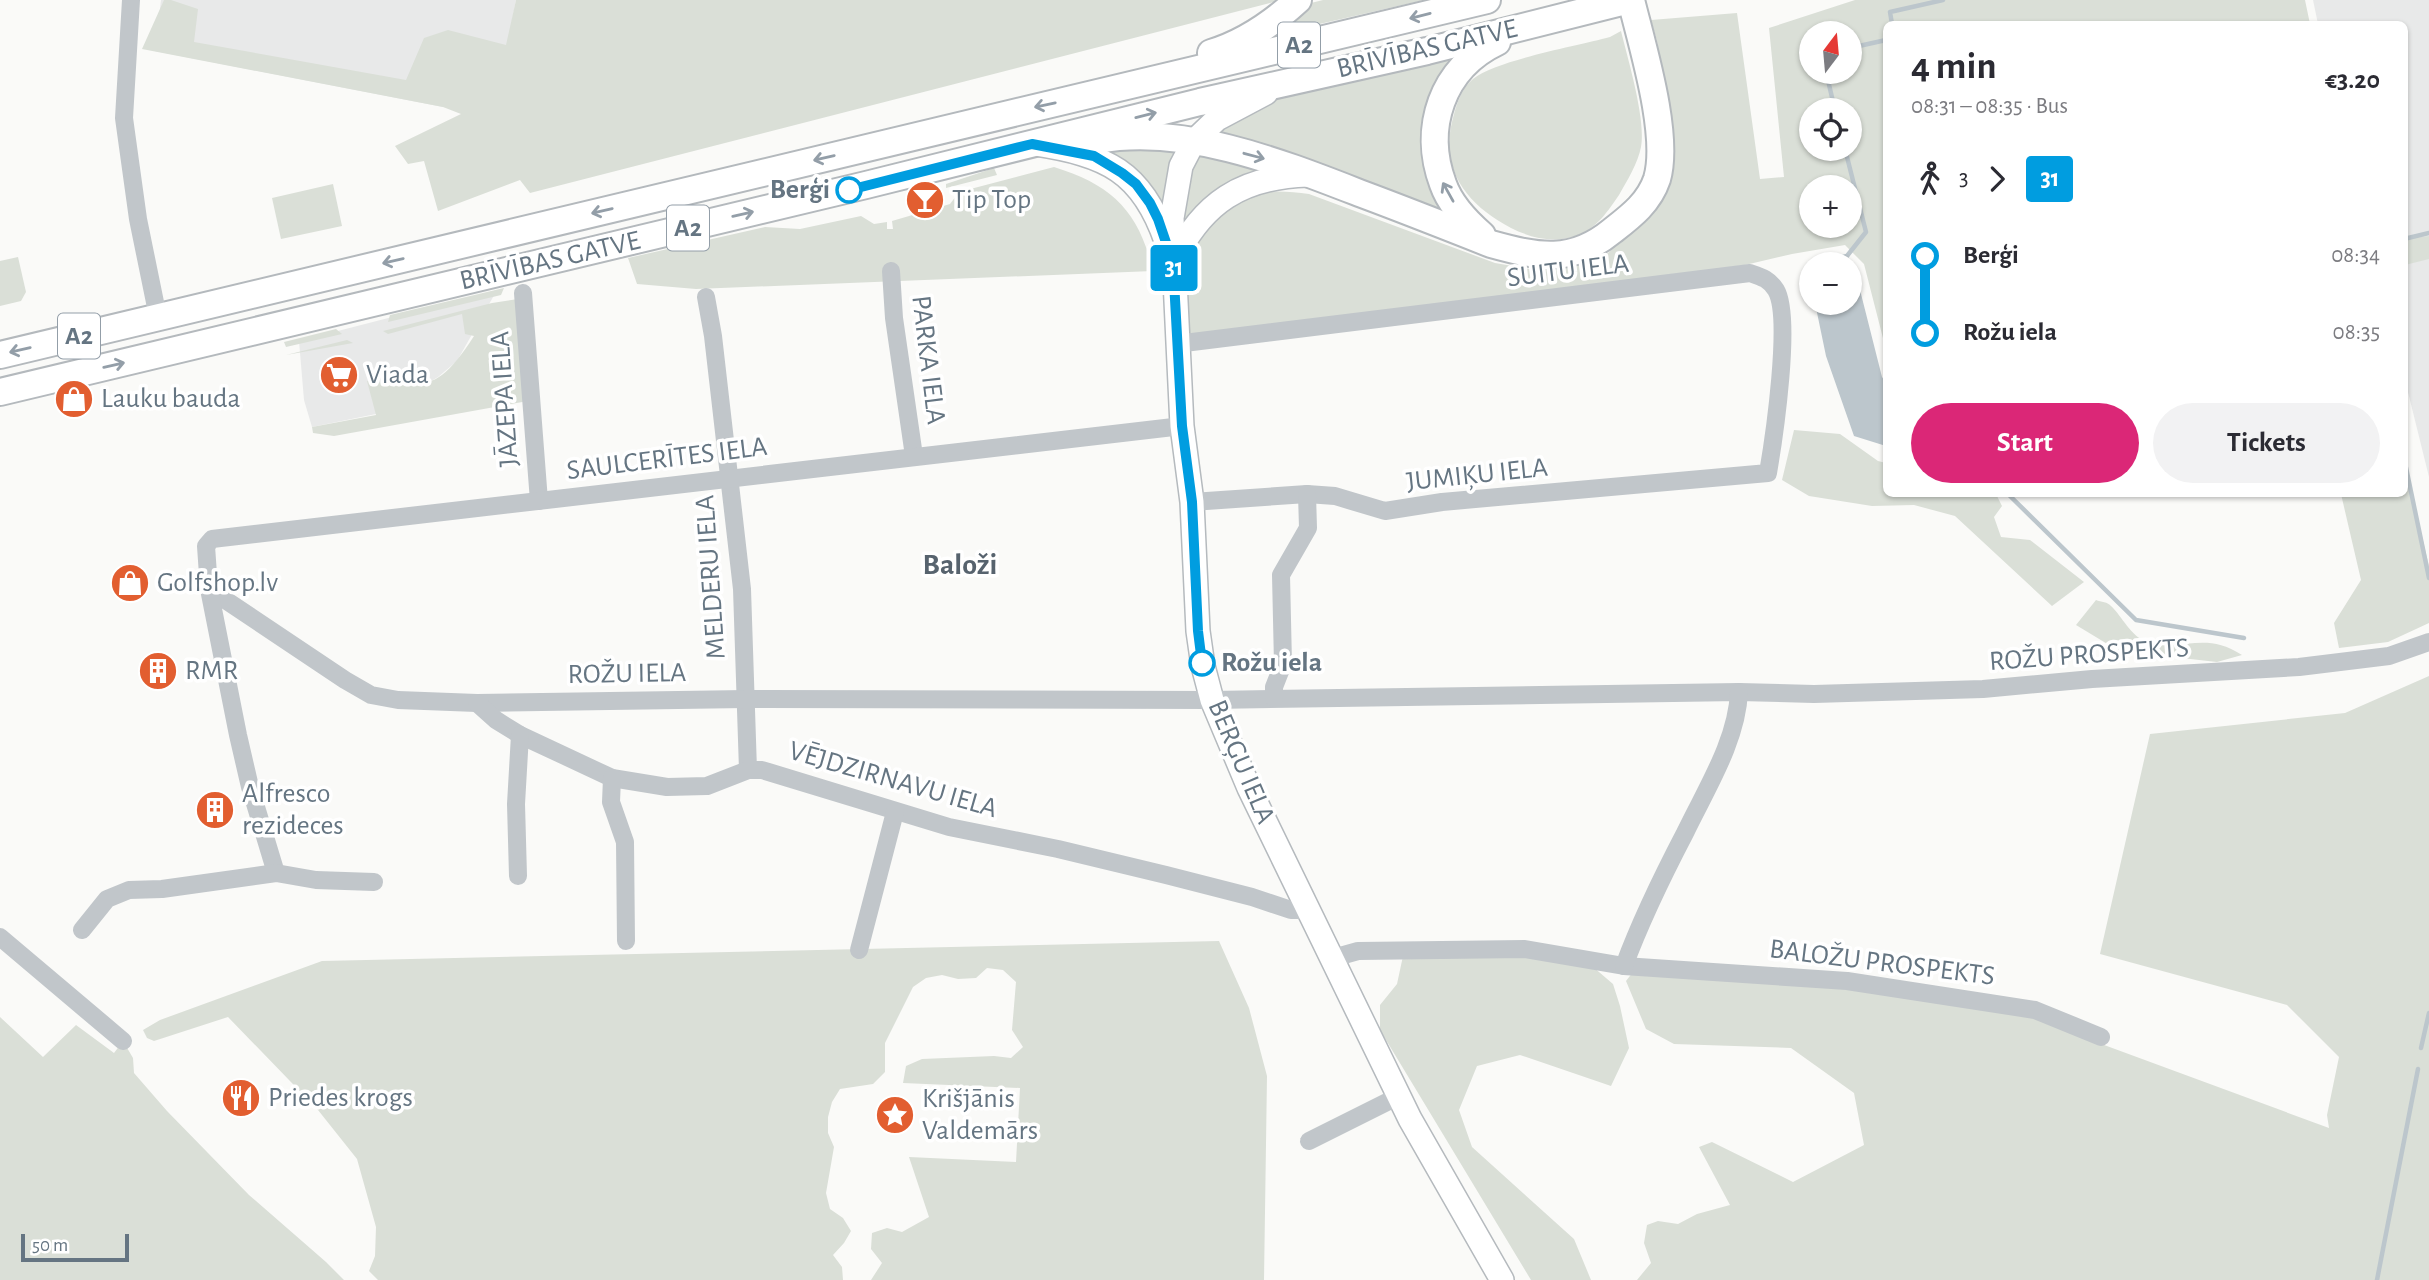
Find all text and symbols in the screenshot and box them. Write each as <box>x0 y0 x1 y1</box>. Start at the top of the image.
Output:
one-way arrow <box>1410 10 1432 23</box>
street label: BRĪVĪBAS GATVE <box>1334 13 1520 83</box>
north arrow <box>1799 21 1862 84</box>
map controls <box>1799 21 1862 315</box>
road number: A2 <box>1278 22 1320 68</box>
text: 4 min <box>1911 48 1997 86</box>
text: €3.20 <box>2325 67 2380 93</box>
text: 08:31 – 08:35 · Bus <box>1911 95 2068 118</box>
button: locate <box>1799 98 1862 161</box>
one-way arrow <box>1034 99 1057 112</box>
one-way arrow <box>1134 108 1157 121</box>
one-way arrow <box>1242 150 1265 163</box>
one-way arrow <box>813 152 836 165</box>
icon: walk <box>1911 160 1949 198</box>
icon: forward <box>1978 160 2016 198</box>
text: 3 <box>1959 167 1968 190</box>
text: 31 <box>2040 167 2059 191</box>
button: + <box>1799 175 1862 238</box>
place label: Berģi <box>770 176 830 204</box>
marker: Berģi <box>836 177 862 203</box>
bar icon: Tip Top <box>904 179 946 221</box>
one-way arrow <box>1441 183 1455 203</box>
place label: Tip Top <box>952 186 1031 214</box>
one-way arrow <box>591 205 614 218</box>
road number: A2 <box>667 205 709 250</box>
one-way arrow <box>732 207 754 220</box>
street label: BRĪVĪBAS GATVE <box>457 225 643 295</box>
text: Berģi <box>1963 242 2019 268</box>
text: 08:34 <box>2331 244 2380 267</box>
line badge: 31 <box>1142 245 1206 291</box>
street label: SUITU IELA <box>1505 250 1631 292</box>
button: − <box>1799 252 1862 315</box>
one-way arrow <box>383 255 405 268</box>
text: 31 <box>1165 256 1183 280</box>
street label: PARKA IELA <box>906 294 950 426</box>
road number: A2 <box>58 314 100 358</box>
text: Rožu iela <box>1963 319 2057 345</box>
text: 08:35 <box>2333 321 2380 344</box>
street label: JĀZEPA IELA <box>484 330 524 468</box>
one-way arrow <box>9 344 32 357</box>
supermarket icon: Viada <box>318 354 360 396</box>
one-way arrow <box>102 358 125 371</box>
place label: Viada <box>366 361 429 389</box>
shop icon: Lauku bauda <box>53 378 95 420</box>
place label: Lauku bauda <box>101 385 241 413</box>
button: Start <box>1911 403 2139 483</box>
button: Tickets <box>2153 403 2380 483</box>
street label: SAULCERĪTES IELA <box>565 431 769 485</box>
street label: JUMIĶU IELA <box>1405 454 1549 497</box>
street label: MELDERU IELA <box>691 494 731 660</box>
district label: Baloži <box>923 550 997 580</box>
shop icon: Golfshop.lv <box>109 562 151 604</box>
place label: Golfshop.lv <box>157 569 278 597</box>
street label: ROŽU PROSPEKTS <box>1988 632 2190 676</box>
place label: Rožu iela <box>1221 649 1322 677</box>
building icon: RMR <box>137 650 179 692</box>
marker: Rožu iela <box>1189 650 1215 676</box>
place label: RMR <box>185 657 238 685</box>
street label: ROŽU IELA <box>567 657 687 689</box>
street label: BERĢU IELA <box>1201 696 1280 828</box>
street label: VĒJDZIRNAVU IELA <box>786 735 1001 823</box>
place label: Alfresco rezideces <box>242 780 344 840</box>
building icon: Alfresco rezideces <box>194 789 236 831</box>
street label: BALOŽU PROSPEKTS <box>1768 933 1997 991</box>
restaurant icon: Priedes krogs <box>220 1077 262 1119</box>
place label: Priedes krogs <box>268 1084 413 1112</box>
place label: Krišjānis Valdemārs <box>922 1085 1038 1145</box>
place icon: Krišjānis Valdemārs <box>874 1094 916 1136</box>
scale bar <box>21 1231 130 1263</box>
text: 50 m <box>32 1236 68 1255</box>

